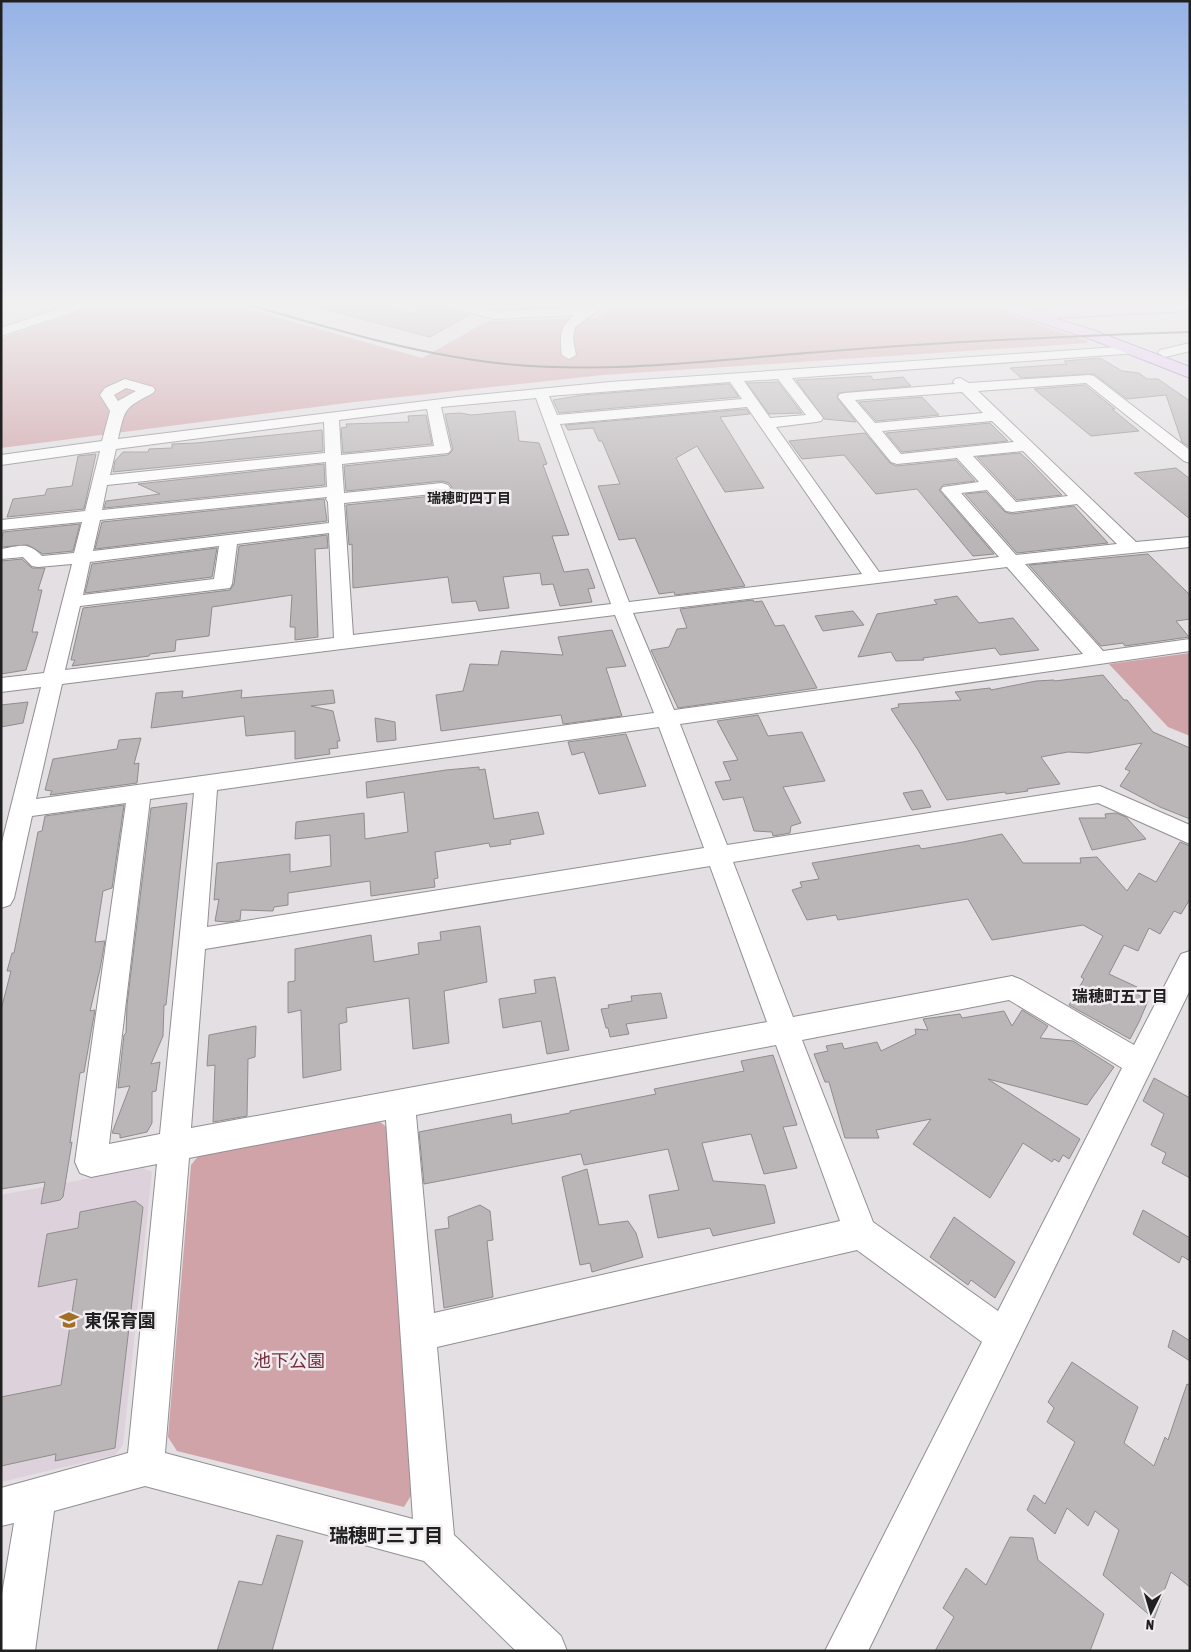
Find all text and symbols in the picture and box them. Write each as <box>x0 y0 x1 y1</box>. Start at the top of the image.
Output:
district label: 瑞穂町四丁目 <box>427 490 511 506</box>
district label: 瑞穂町五丁目 <box>1072 987 1168 1005</box>
school or university icon: 東保育園 <box>58 1309 80 1331</box>
place label: 東保育園 <box>84 1310 156 1331</box>
park label: 池下公園 <box>253 1350 325 1371</box>
district label: 瑞穂町三丁目 <box>329 1524 443 1546</box>
north arrow <box>1126 1587 1176 1637</box>
text: N <box>1145 1617 1155 1633</box>

